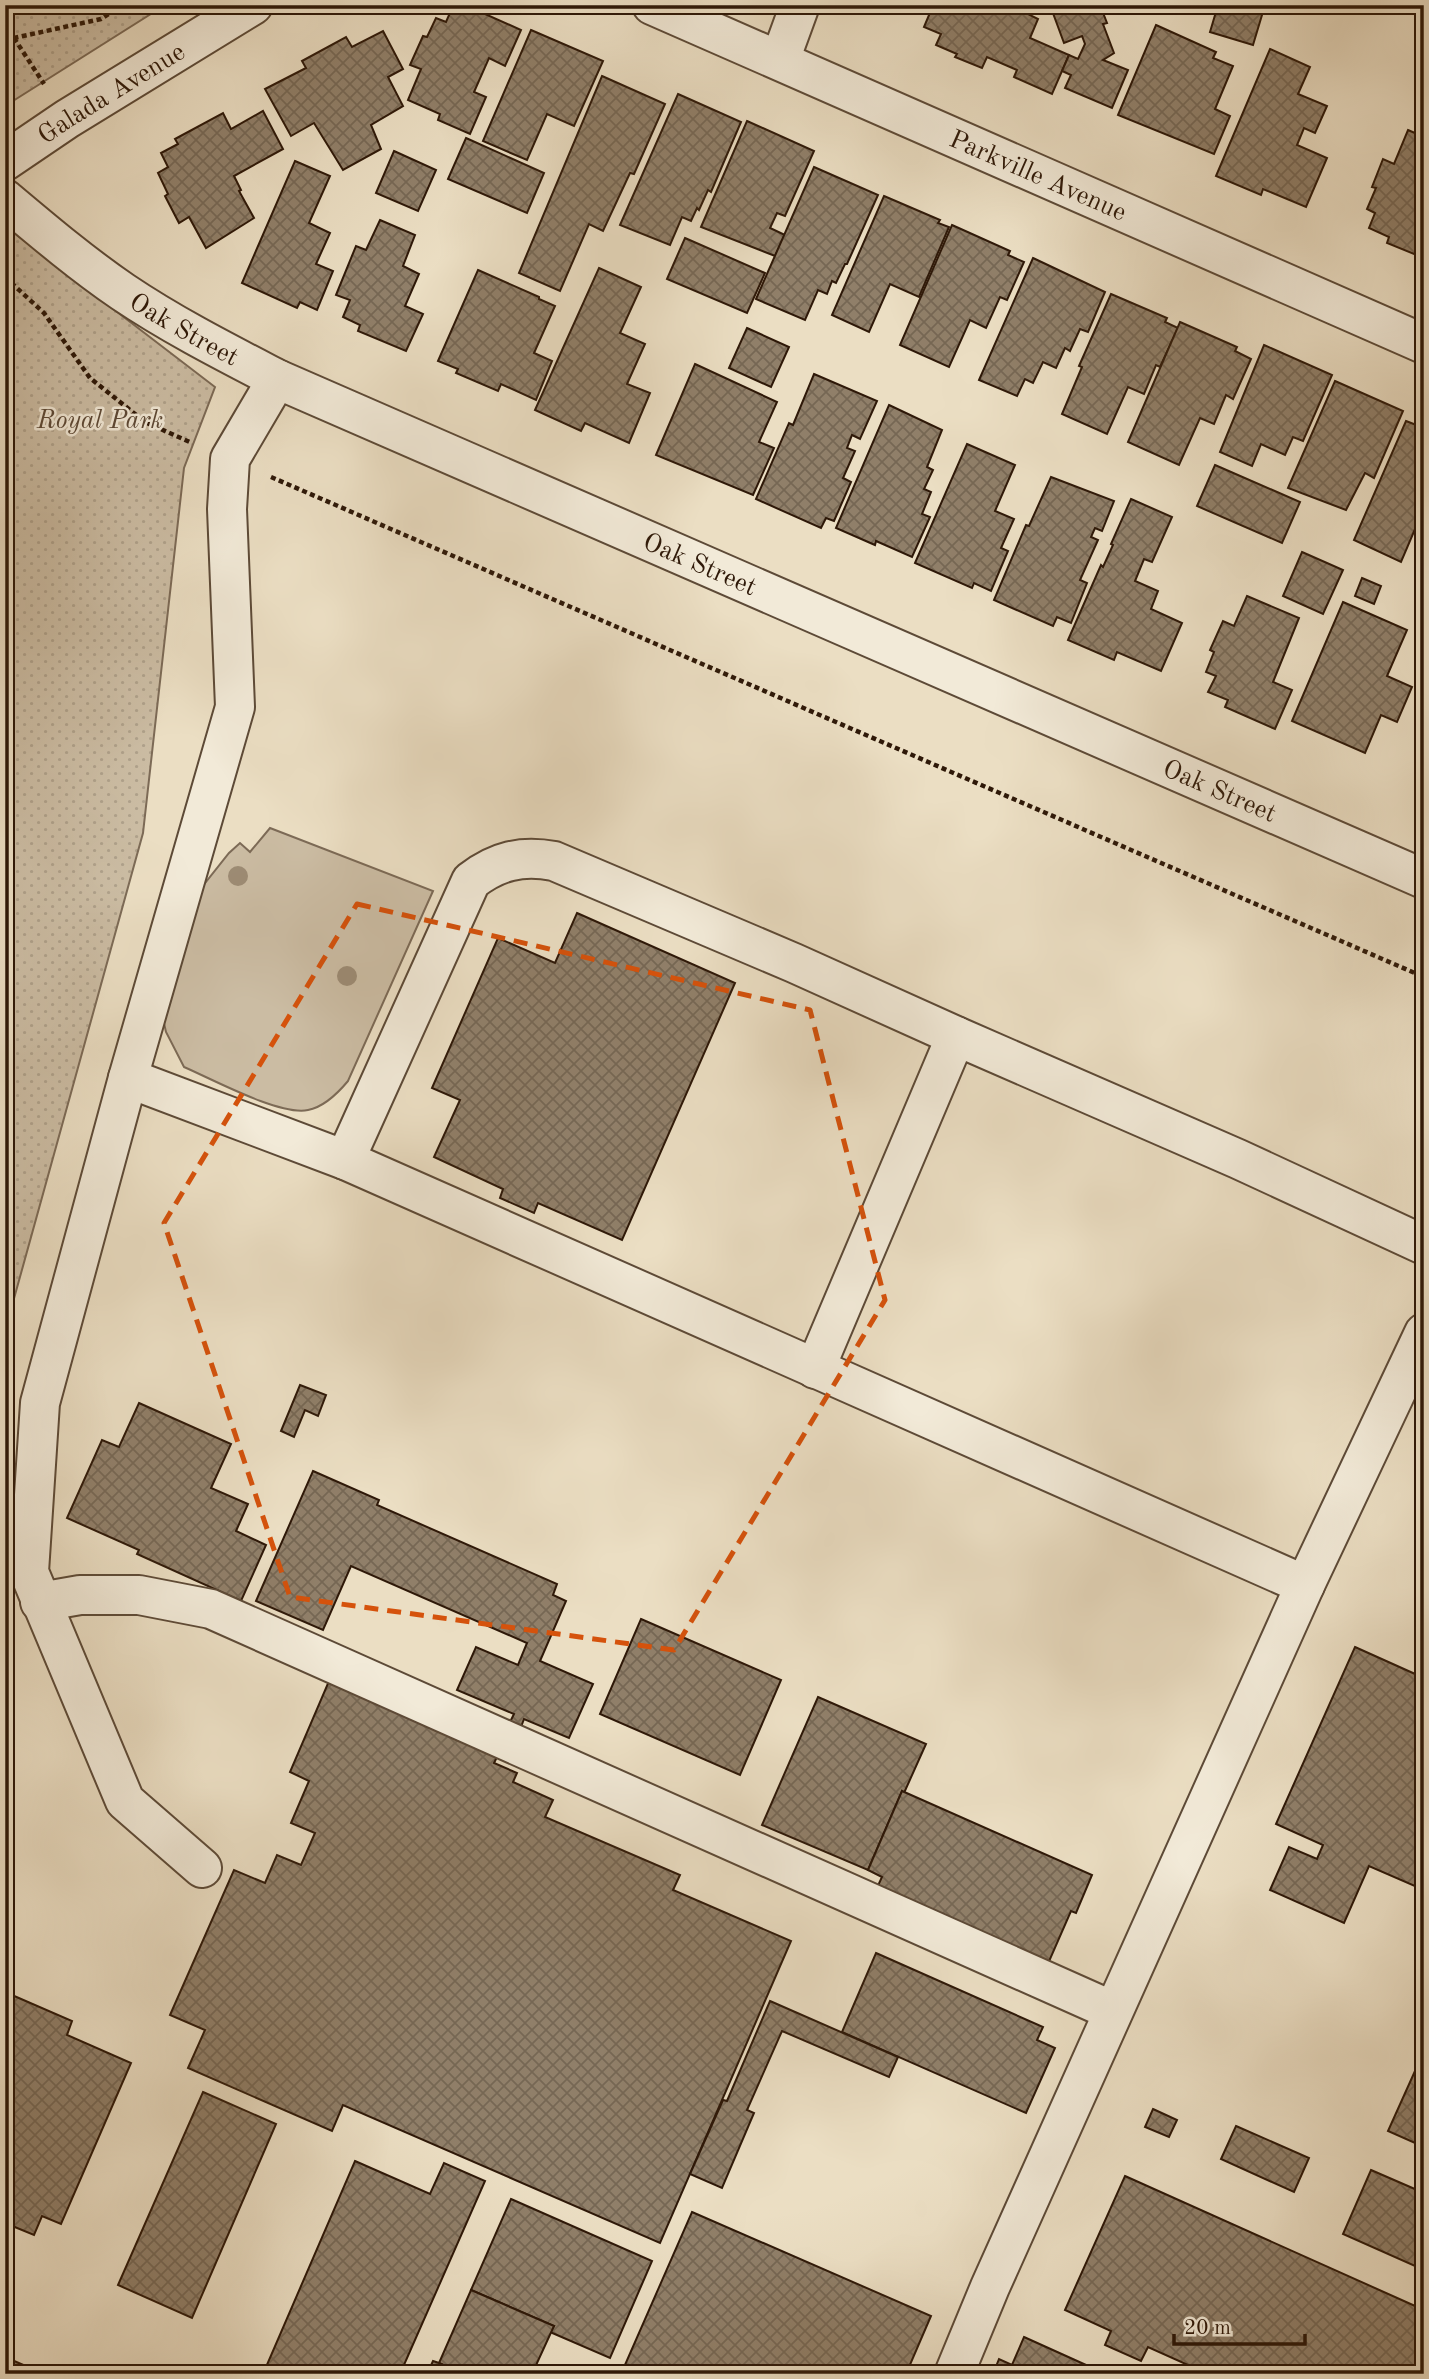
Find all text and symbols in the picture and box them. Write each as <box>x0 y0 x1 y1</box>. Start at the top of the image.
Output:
street label: Galada Avenue <box>34 39 190 150</box>
street label: Parkville Avenue <box>945 126 1130 227</box>
street label: Oak Street <box>124 289 242 372</box>
park label: Royal Park <box>36 408 163 434</box>
street label: Oak Street <box>639 529 760 601</box>
street label: Oak Street <box>1159 756 1280 828</box>
scale bar <box>1174 2302 1305 2346</box>
text: 20 m <box>1184 2318 1231 2339</box>

